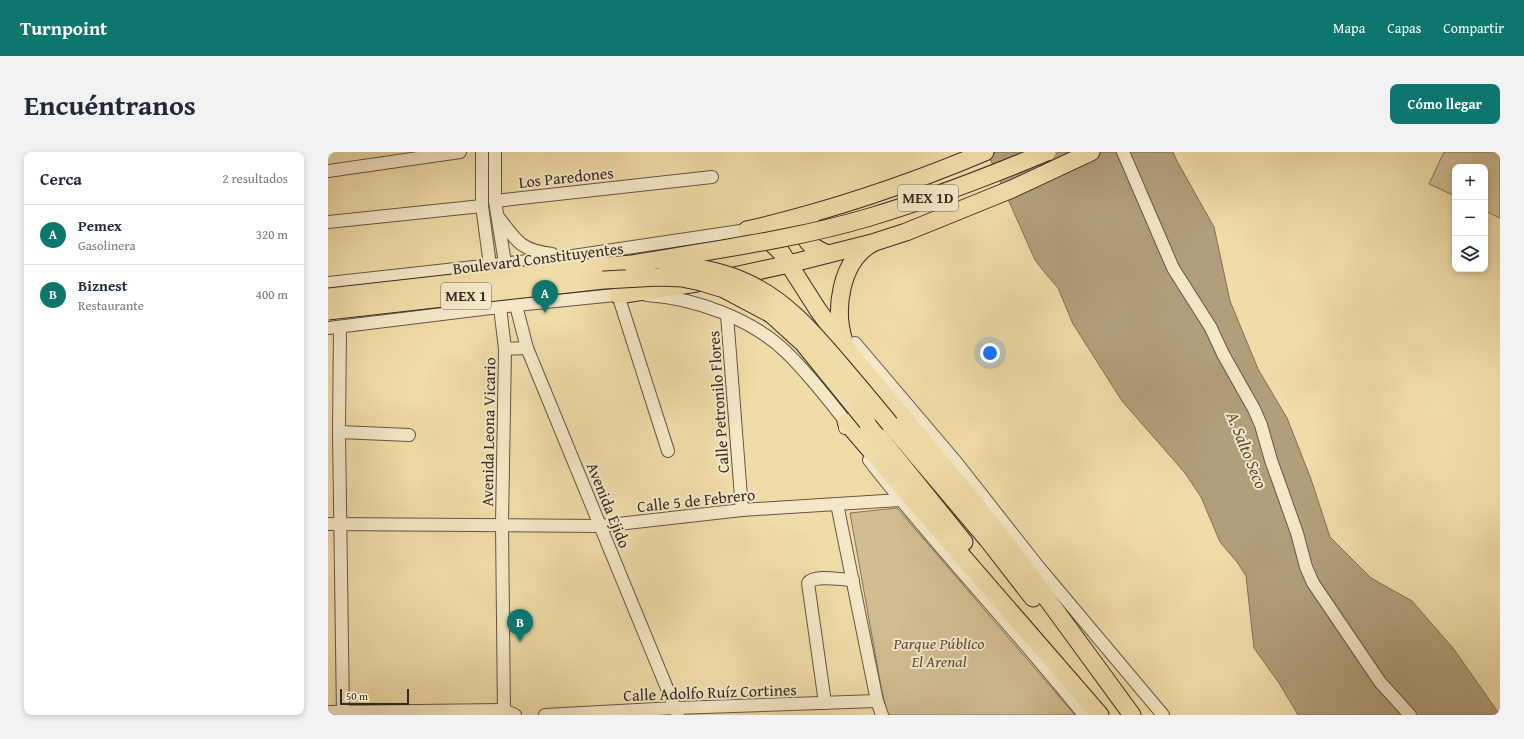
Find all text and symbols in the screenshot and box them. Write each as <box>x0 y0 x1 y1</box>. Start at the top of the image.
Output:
text: Turnpoint <box>20 14 107 42</box>
text: Mapa <box>1333 18 1365 38</box>
text: Capas <box>1387 18 1421 38</box>
text: Compartir <box>1443 18 1504 38</box>
text: Encuéntranos <box>24 84 196 125</box>
button: Cómo llegar <box>1390 84 1500 124</box>
street label: Los Paredones <box>517 160 615 194</box>
map controls <box>1452 164 1488 272</box>
button: + <box>1452 164 1488 200</box>
text: Cerca <box>40 166 82 191</box>
text: 2 resultados <box>222 169 288 188</box>
road number: MEX 1D <box>898 185 958 211</box>
button: − <box>1452 200 1488 236</box>
text: Pemex <box>78 215 122 236</box>
text: A <box>49 225 57 244</box>
text: 320 m <box>256 225 288 244</box>
text: Gasolinera <box>78 236 136 255</box>
street label: Boulevard Constituyentes <box>451 236 625 280</box>
button: layers <box>1452 236 1488 272</box>
text: Biznest <box>78 275 127 296</box>
pin: A <box>532 280 558 313</box>
road number: MEX 1 <box>441 283 491 309</box>
text: B <box>49 285 57 304</box>
text: 400 m <box>256 285 288 304</box>
text: Restaurante <box>78 296 144 315</box>
street label: Calle Petronilo Flores <box>701 330 735 474</box>
your location <box>980 343 1000 363</box>
street label: Avenida Leona Vicario <box>475 357 501 507</box>
water label: A. Salto Seco <box>1220 407 1274 492</box>
street label: Avenida Ejido <box>581 458 637 552</box>
street label: Calle 5 de Febrero <box>636 482 756 518</box>
pin: B <box>507 609 533 642</box>
park label: Parque Público El Arenal <box>893 631 985 673</box>
street label: Calle Adolfo Ruíz Cortines <box>623 677 797 707</box>
scale bar <box>340 687 409 706</box>
text: 50 m <box>346 688 368 704</box>

